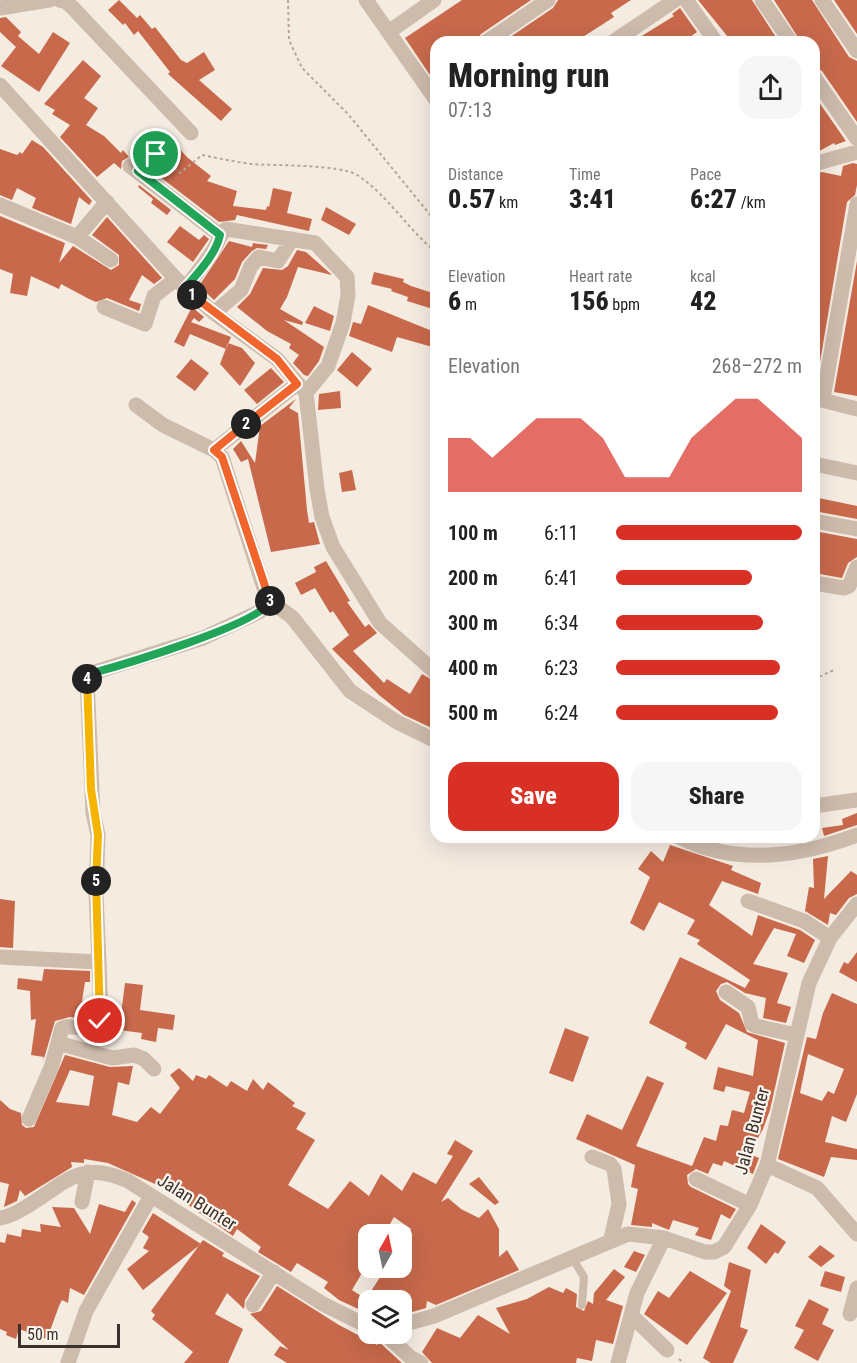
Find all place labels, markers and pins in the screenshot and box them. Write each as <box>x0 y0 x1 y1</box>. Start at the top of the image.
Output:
pin <box>130 128 181 179</box>
pin: 1 <box>177 280 207 310</box>
pin: 2 <box>231 409 261 439</box>
pin: 3 <box>255 586 285 616</box>
pin: 4 <box>72 664 102 694</box>
pin: 5 <box>81 866 111 896</box>
pin <box>74 995 125 1046</box>

